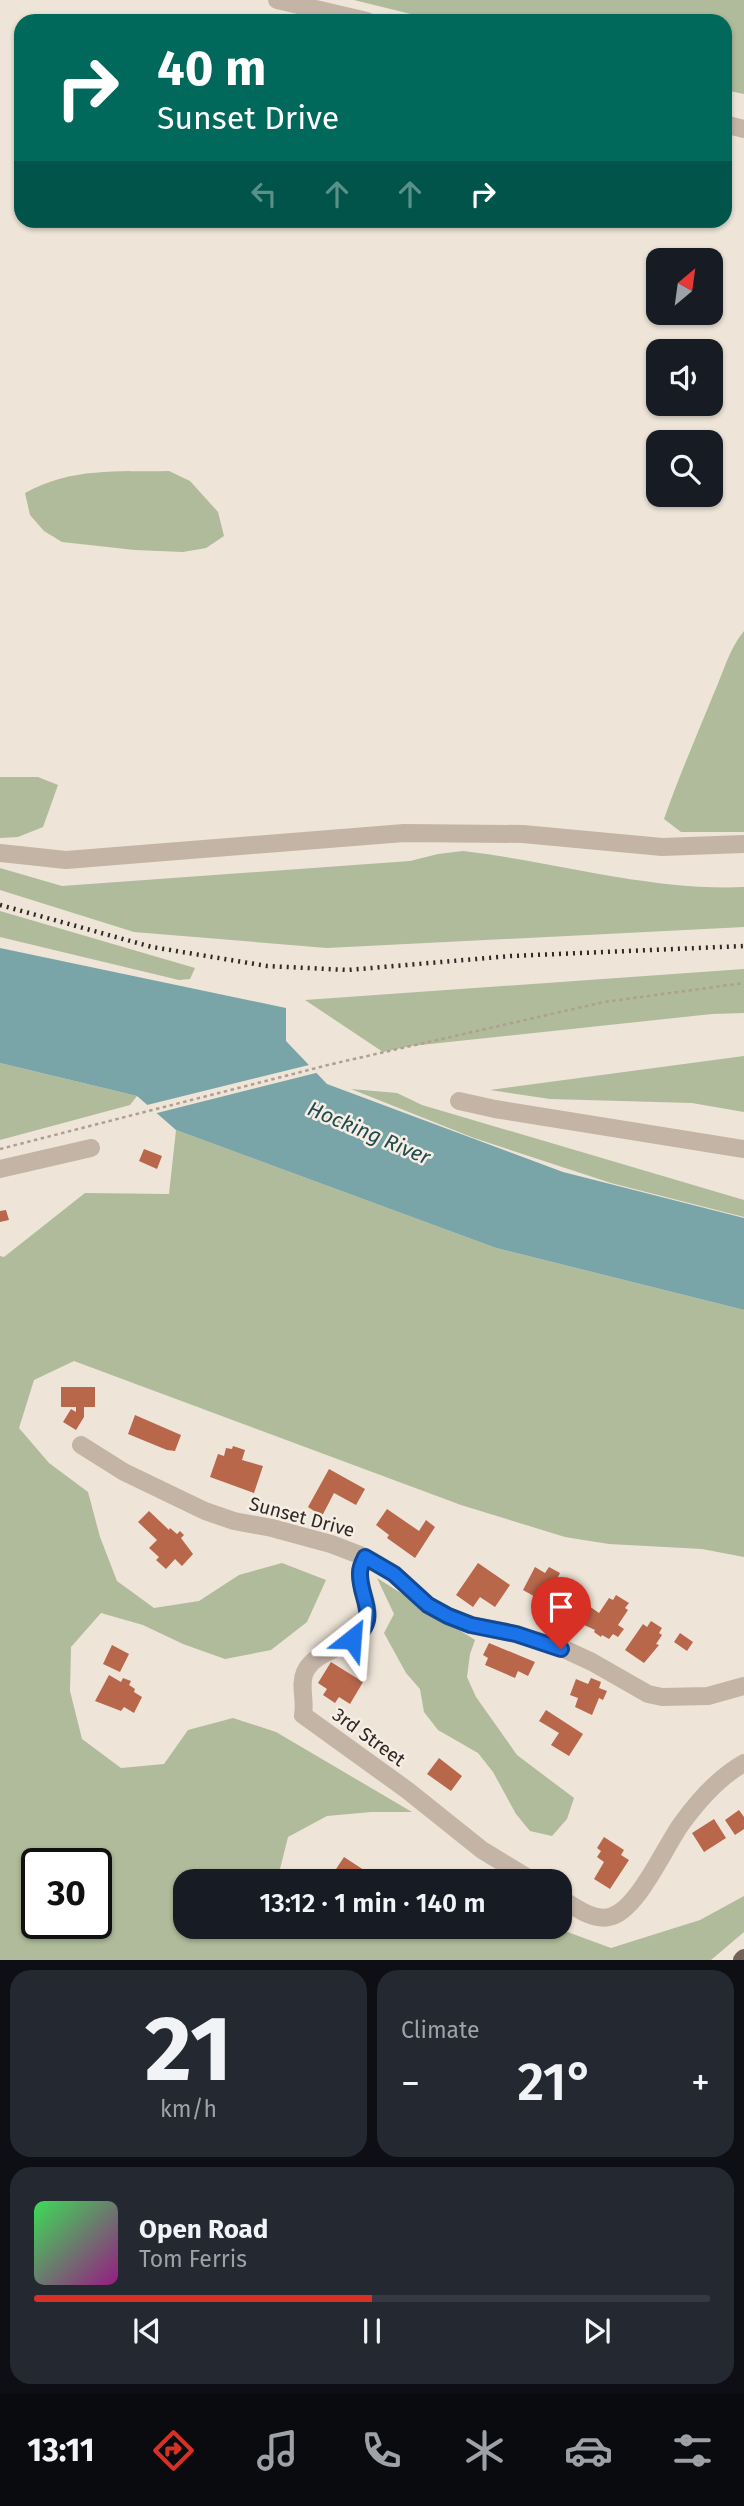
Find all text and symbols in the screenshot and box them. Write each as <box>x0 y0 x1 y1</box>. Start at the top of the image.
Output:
text: 40 m <box>157 39 266 98</box>
icon: right <box>42 42 133 133</box>
text: Sunset Drive <box>157 99 339 137</box>
icon: left <box>245 175 283 213</box>
icon: ahead <box>318 175 356 213</box>
icon: ahead <box>391 175 429 213</box>
icon: right <box>464 175 502 213</box>
north arrow <box>646 248 723 326</box>
map controls <box>646 248 723 507</box>
button: sound <box>646 339 723 416</box>
button: search <box>646 430 723 507</box>
water label: Hocking River <box>304 1095 435 1171</box>
street label: Sunset Drive <box>247 1492 357 1542</box>
pin <box>531 1577 591 1649</box>
icon: arrive <box>542 1588 580 1626</box>
position arrow <box>315 1602 389 1676</box>
street label: 3rd Street <box>328 1703 410 1771</box>
speed limit sign: 30 <box>21 1848 112 1939</box>
text: 13:12 · 1 min · 140 m <box>259 1888 486 1919</box>
text: 21 <box>145 1995 232 2104</box>
text: Climate <box>401 2016 480 2044</box>
text: 21° <box>517 2051 594 2114</box>
text: − <box>401 2060 420 2106</box>
text: + <box>691 2060 710 2106</box>
text: km/h <box>160 2095 217 2123</box>
text: Open Road <box>139 2214 268 2245</box>
text: Tom Ferris <box>139 2245 247 2273</box>
icon: previous <box>128 2312 166 2350</box>
icon: pause <box>353 2312 391 2350</box>
icon: next <box>578 2312 616 2350</box>
icon: directions <box>149 2426 198 2475</box>
icon: music <box>253 2426 302 2475</box>
icon: phone <box>357 2426 406 2475</box>
icon: climate <box>460 2426 509 2475</box>
icon: car <box>564 2426 613 2475</box>
icon: filters <box>668 2426 717 2475</box>
text: 13:11 <box>27 2431 95 2469</box>

